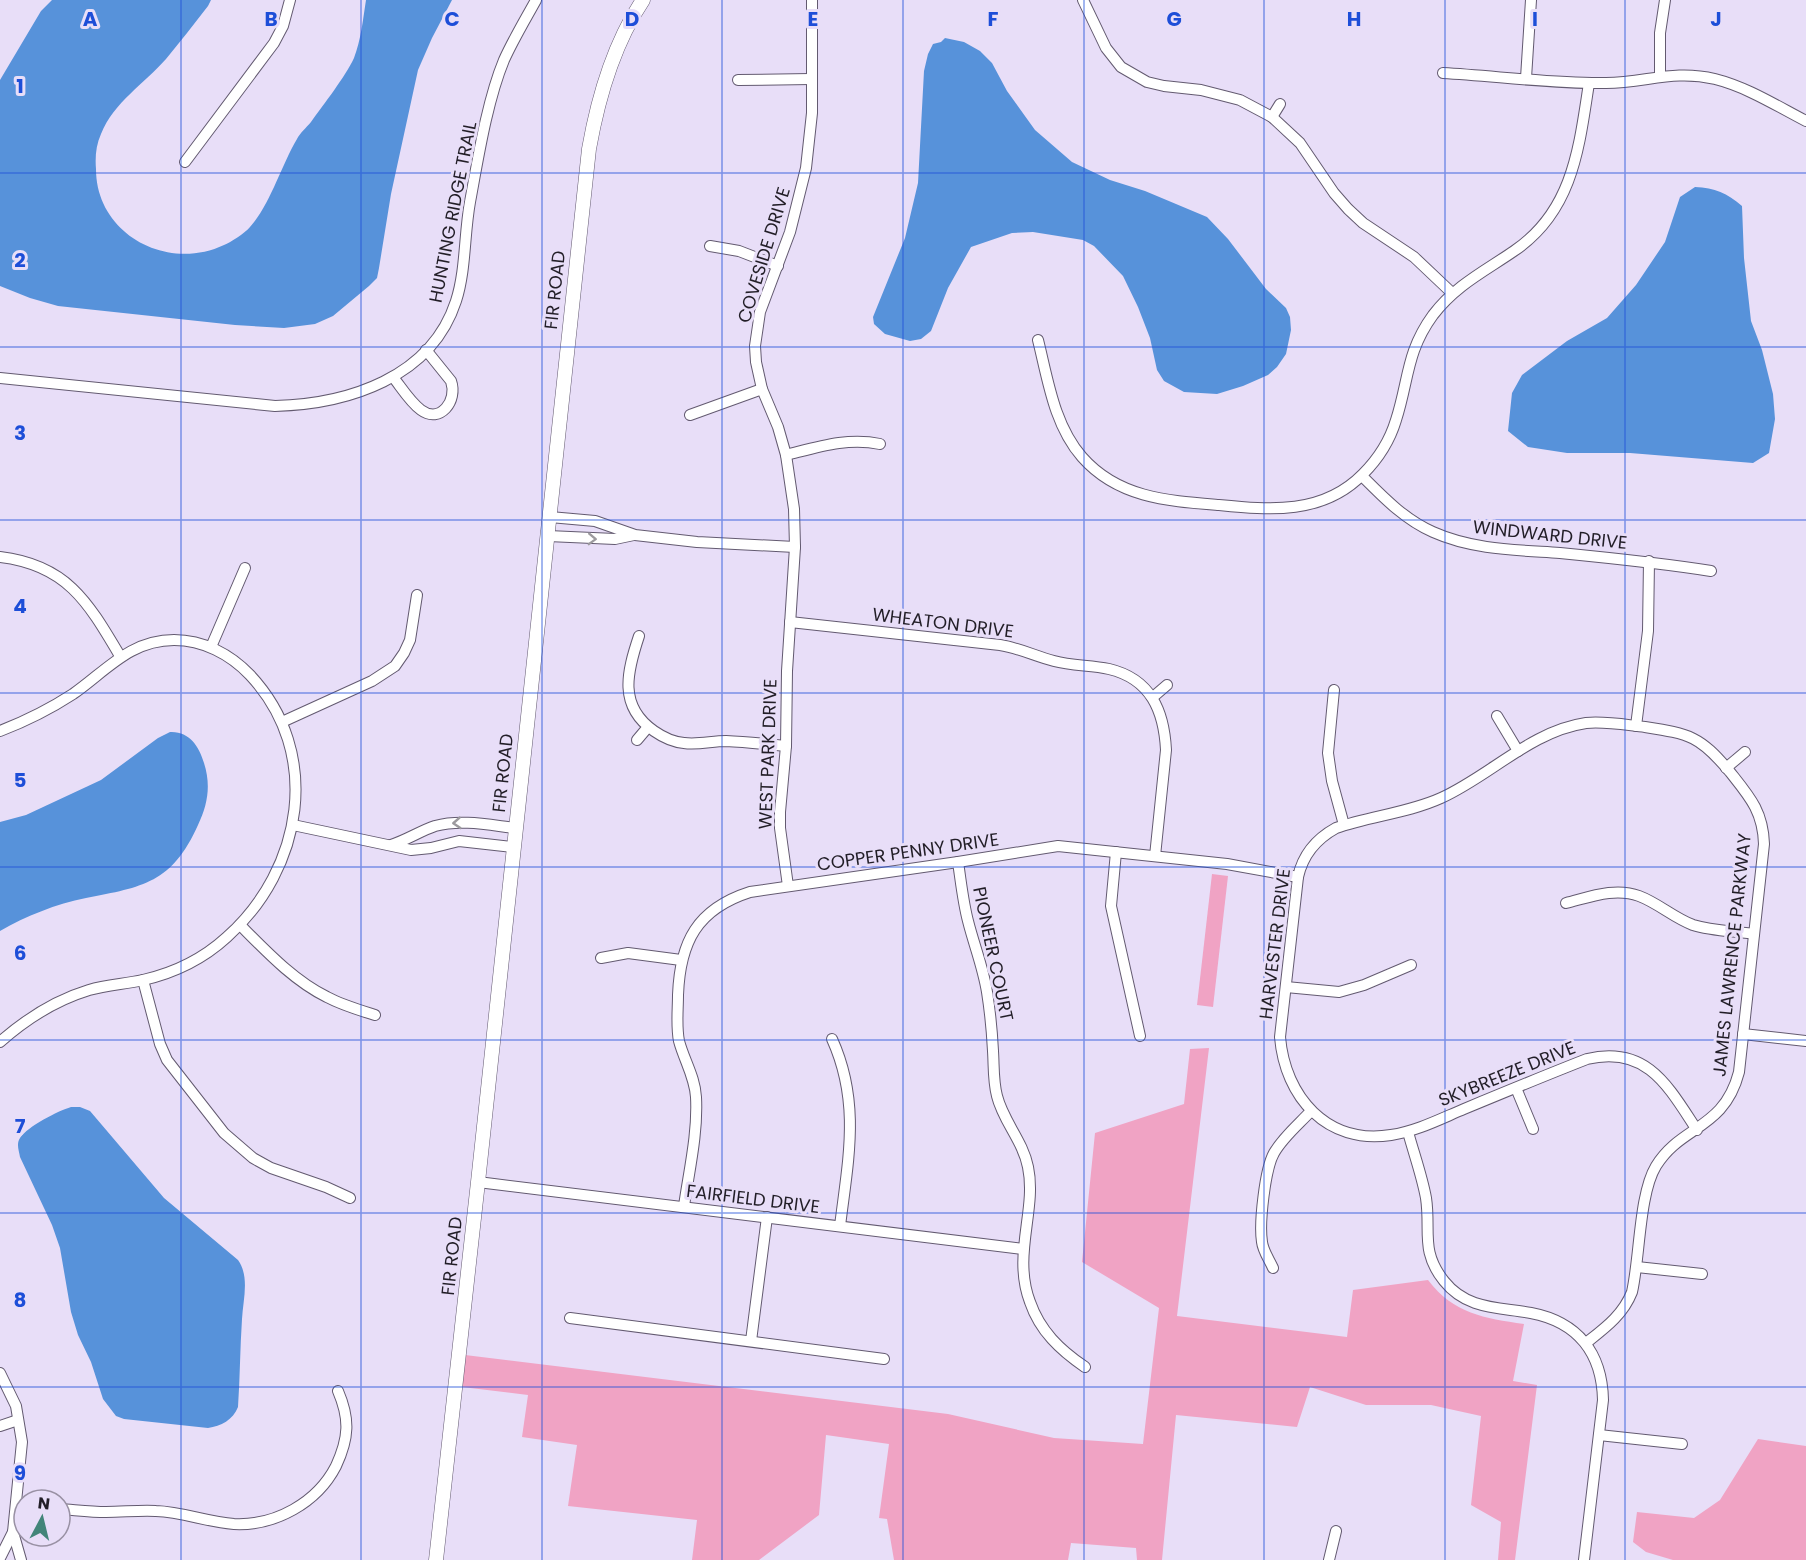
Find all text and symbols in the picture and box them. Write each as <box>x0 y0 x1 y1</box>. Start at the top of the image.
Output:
text: A <box>83 5 98 33</box>
text: B <box>264 5 278 33</box>
text: C <box>444 5 460 33</box>
text: D <box>625 5 639 33</box>
text: E <box>808 5 818 33</box>
text: F <box>988 5 999 33</box>
text: G <box>1166 5 1182 33</box>
text: H <box>1347 5 1361 33</box>
text: I <box>1532 5 1538 33</box>
text: J <box>1710 5 1722 33</box>
text: 1 <box>16 72 24 100</box>
street label: HUNTING RIDGE TRAIL <box>423 119 482 305</box>
street label: COVESIDE DRIVE <box>731 184 796 326</box>
text: 2 <box>14 246 26 274</box>
street label: FIR ROAD <box>538 249 571 331</box>
text: 3 <box>14 419 26 447</box>
street label: WINDWARD DRIVE <box>1472 514 1628 555</box>
one-way arrow <box>587 533 596 545</box>
text: 4 <box>13 592 27 620</box>
street label: WHEATON DRIVE <box>871 601 1015 644</box>
street label: WEST PARK DRIVE <box>752 678 783 830</box>
street label: FIR ROAD <box>486 732 519 814</box>
text: 5 <box>14 766 27 794</box>
one-way arrow <box>453 816 462 829</box>
street label: COPPER PENNY DRIVE <box>815 826 1001 877</box>
street label: JAMES LAWRENCE PARKWAY <box>1706 832 1757 1078</box>
street label: HARVESTER DRIVE <box>1253 867 1296 1021</box>
street label: PIONEER COURT <box>967 884 1020 1024</box>
text: 6 <box>14 939 26 967</box>
street label: SKYBREEZE DRIVE <box>1435 1035 1579 1112</box>
text: 7 <box>15 1112 26 1140</box>
street label: FAIRFIELD DRIVE <box>685 1178 821 1219</box>
street label: FIR ROAD <box>435 1215 468 1297</box>
text: 8 <box>14 1286 26 1314</box>
text: 9 <box>14 1459 26 1487</box>
north arrow <box>12 1488 72 1548</box>
text: N <box>36 1491 51 1516</box>

